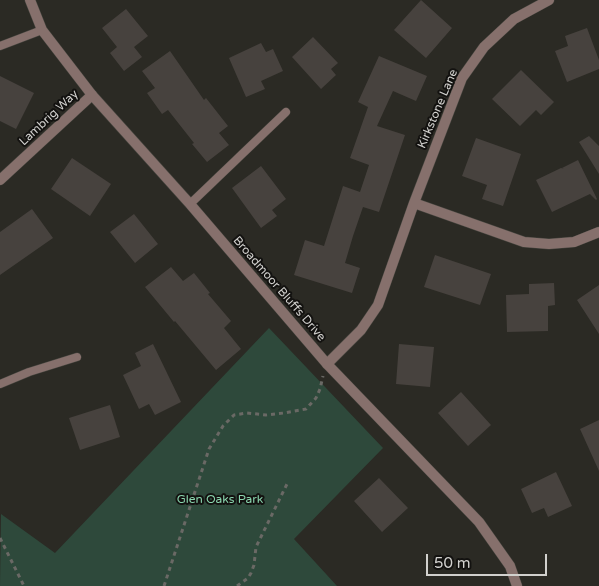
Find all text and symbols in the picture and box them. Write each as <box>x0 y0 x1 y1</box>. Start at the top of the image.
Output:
street label: Kirkstone Lane <box>415 67 461 151</box>
street label: Lambrig Way <box>17 87 81 149</box>
street label: Broadmoor Bluffs Drive <box>230 234 328 344</box>
park label: Glen Oaks Park <box>177 493 263 507</box>
scale bar <box>429 544 550 576</box>
text: 50 m <box>434 554 471 572</box>

